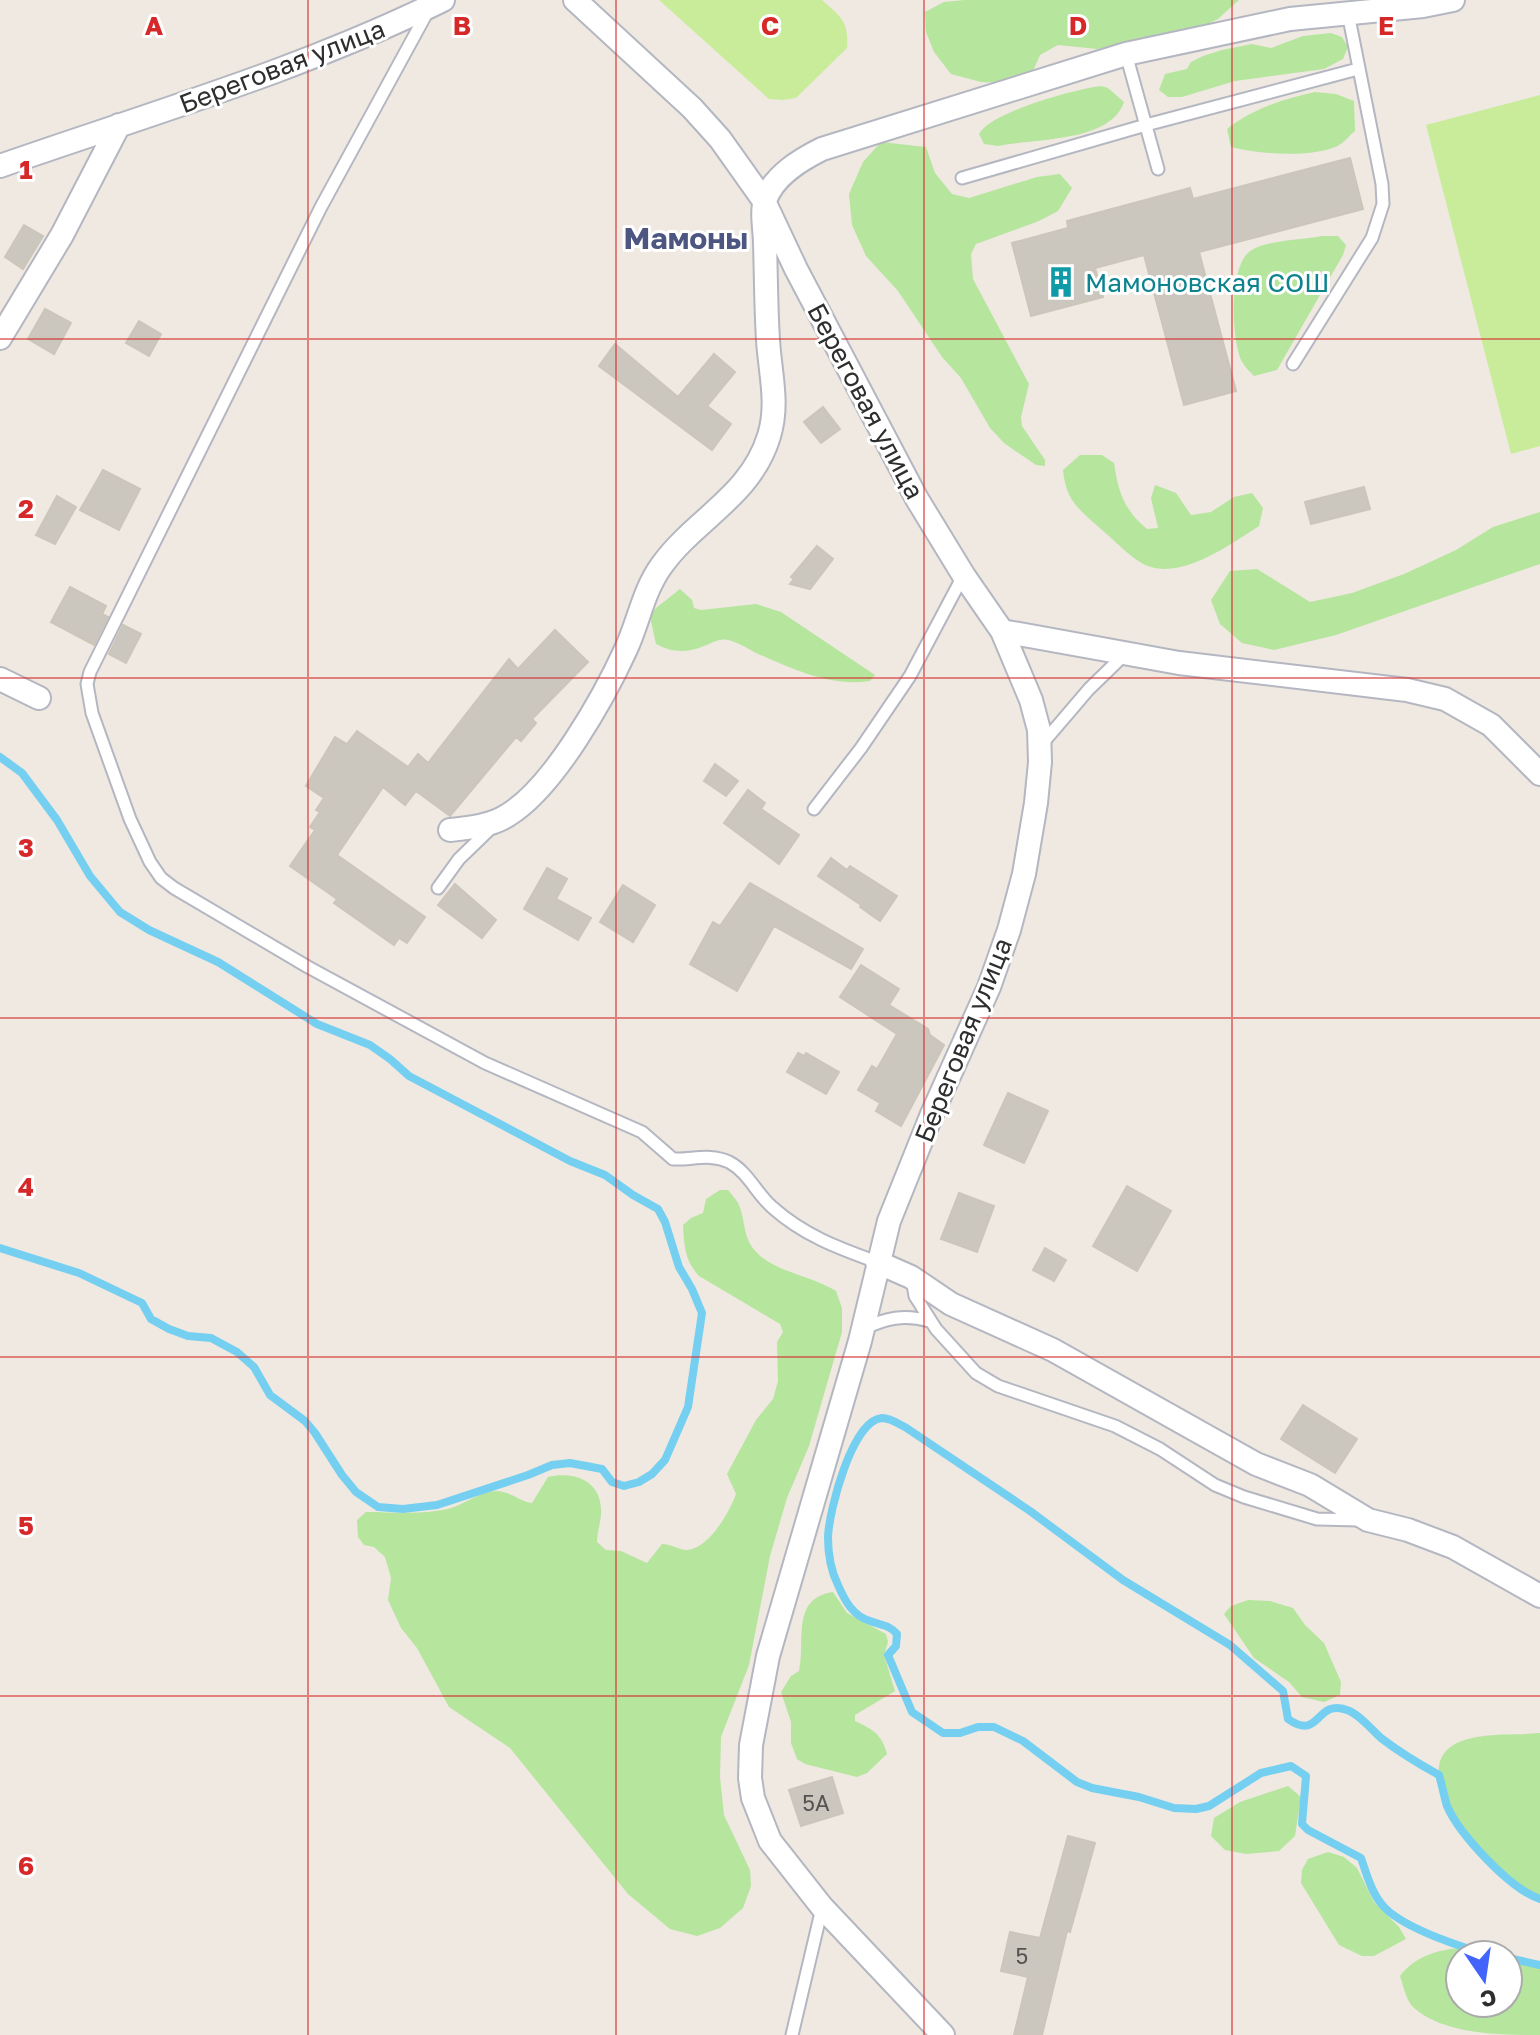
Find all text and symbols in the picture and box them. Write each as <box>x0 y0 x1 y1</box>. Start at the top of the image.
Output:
text: A <box>145 10 164 41</box>
text: B <box>453 10 471 41</box>
text: C <box>761 10 779 41</box>
text: D <box>1069 10 1087 41</box>
text: E <box>1378 10 1394 41</box>
street label: Береговая улица <box>175 13 389 119</box>
text: 1 <box>19 154 33 185</box>
district label: Мамоны <box>624 220 748 256</box>
building icon: Мамоновская СОШ <box>1044 265 1078 299</box>
place label: Мамоновская СОШ <box>1085 267 1330 298</box>
street label: Береговая улица <box>801 298 931 504</box>
text: 2 <box>18 493 34 524</box>
text: 3 <box>18 832 34 863</box>
street label: Береговая улица <box>908 933 1018 1147</box>
text: 4 <box>18 1171 34 1202</box>
text: 5 <box>18 1510 34 1541</box>
house number: 5А <box>802 1789 830 1816</box>
text: 6 <box>18 1850 34 1881</box>
north arrow <box>1444 1939 1524 2019</box>
house number: 5 <box>1016 1942 1028 1969</box>
text: С <box>1478 1984 1499 2014</box>

